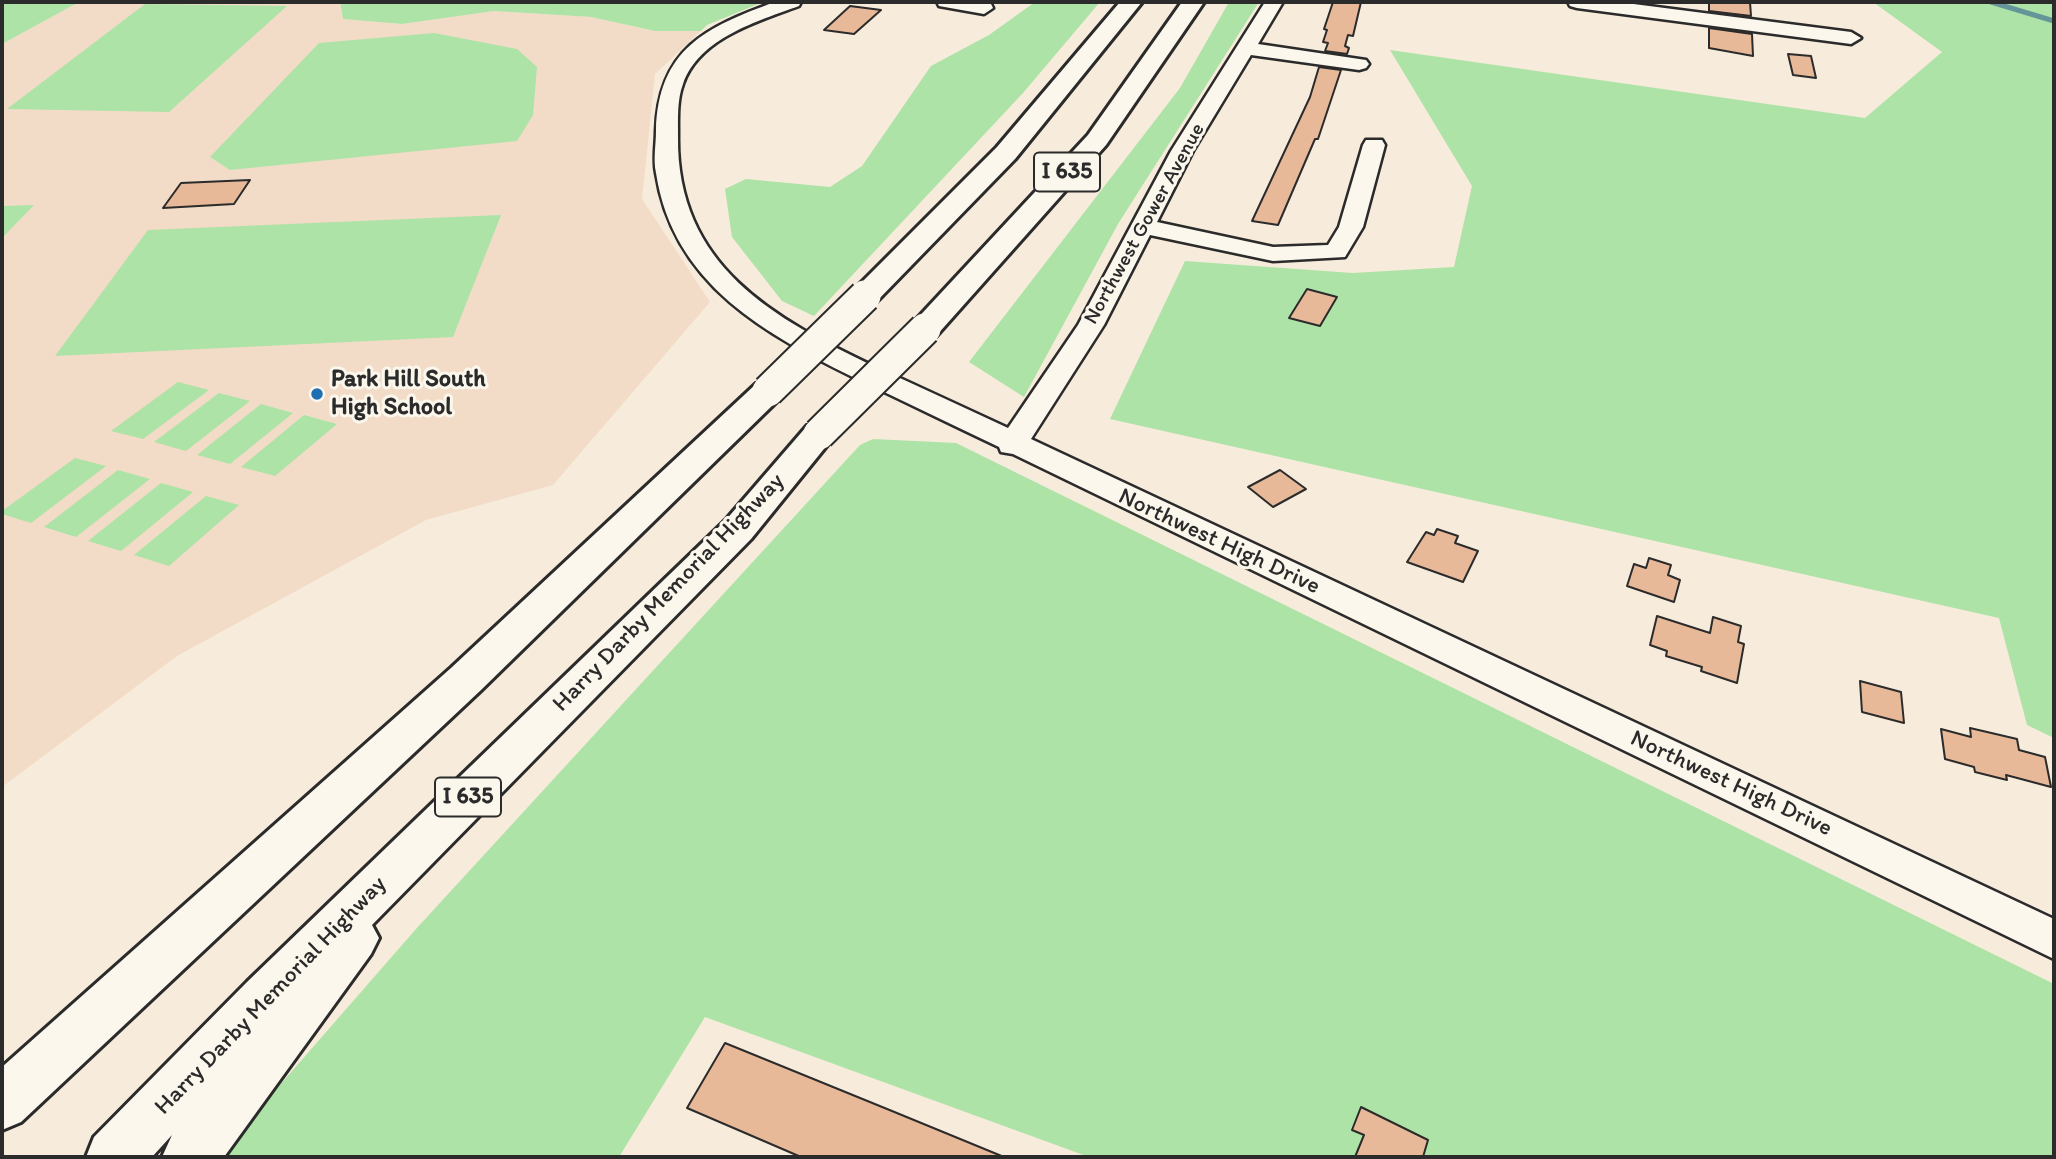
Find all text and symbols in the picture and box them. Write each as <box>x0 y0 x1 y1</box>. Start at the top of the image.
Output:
street label: Northwest Gower Avenue <box>1079 119 1211 329</box>
road number: I 635 <box>1034 153 1100 192</box>
place label: Park Hill South High School <box>331 366 486 422</box>
marker: Park Hill South High School <box>309 386 325 402</box>
street label: Harry Darby Memorial Highway <box>547 468 791 718</box>
street label: Northwest High Drive <box>1113 483 1325 601</box>
street label: Northwest High Drive <box>1625 725 1837 843</box>
road number: I 635 <box>435 778 501 817</box>
street label: Harry Darby Memorial Highway <box>149 871 393 1121</box>

